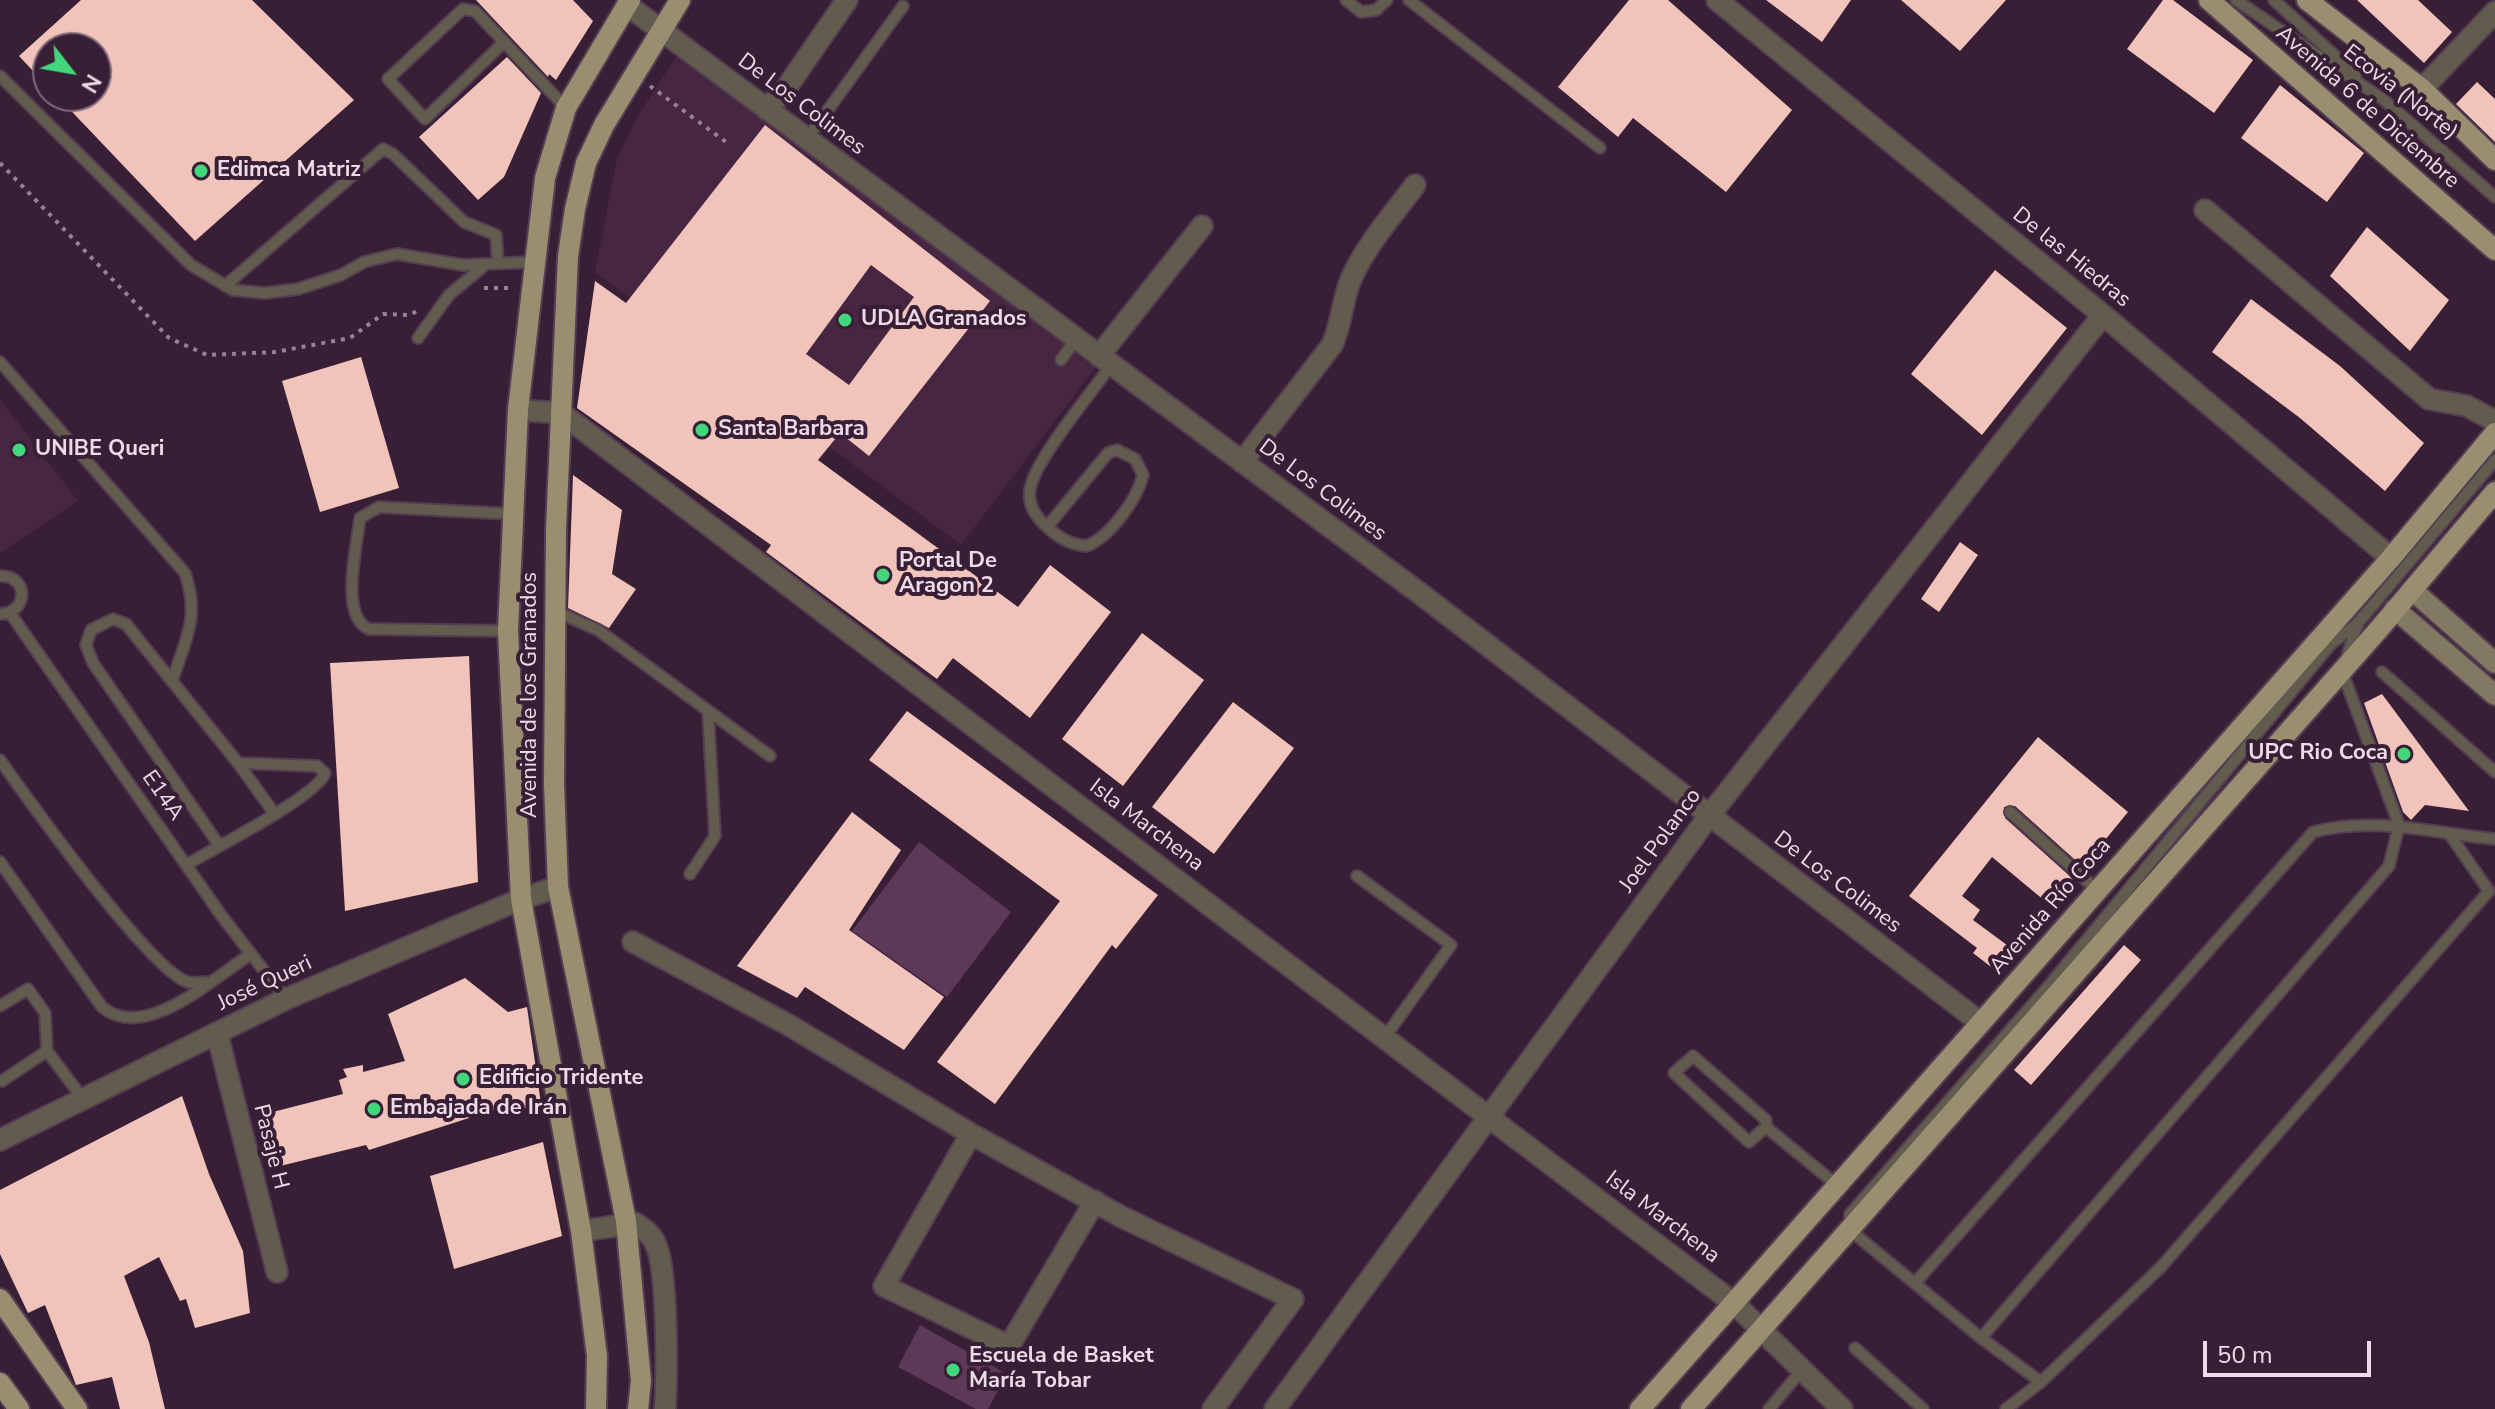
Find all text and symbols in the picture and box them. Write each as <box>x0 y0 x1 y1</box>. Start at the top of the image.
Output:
street label: Avenida 6 de Diciembre <box>2270 21 2464 195</box>
north arrow <box>32 32 112 112</box>
street label: Ecovia (Norte) <box>2337 40 2463 146</box>
street label: De Los Colimes <box>732 48 870 162</box>
text: N <box>74 69 108 98</box>
place label: Edimca Matriz <box>217 158 361 184</box>
marker: Edimca Matriz <box>192 162 210 180</box>
street label: De las Hiedras <box>2007 202 2135 314</box>
place label: UDLA Granados <box>861 307 1027 333</box>
marker: UDLA Granados <box>836 311 854 329</box>
place label: Santa Barbara <box>718 417 865 443</box>
marker: Santa Barbara <box>693 421 711 439</box>
street label: De Los Colimes <box>1253 434 1391 548</box>
place label: UNIBE Queri <box>35 437 164 463</box>
marker: UNIBE Queri <box>10 441 28 459</box>
place label: Portal De Aragon 2 <box>899 549 997 600</box>
marker: Portal De Aragon 2 <box>874 566 892 584</box>
street label: Avenida de los Granados <box>518 572 544 818</box>
place label: UPC Rio Coca <box>2248 741 2388 767</box>
marker: UPC Rio Coca <box>2395 745 2413 763</box>
street label: E14A <box>135 766 189 826</box>
street label: Isla Marchena <box>1083 774 1209 878</box>
street label: Joel Polanco <box>1615 784 1707 898</box>
street label: De Los Colimes <box>1768 826 1906 940</box>
street label: Avenida Río Coca <box>1985 834 2117 980</box>
street label: José Queri <box>214 951 316 1017</box>
place label: Edificio Tridente <box>479 1066 643 1092</box>
marker: Edificio Tridente <box>454 1070 472 1088</box>
place label: Embajada de Irán <box>390 1096 567 1122</box>
marker: Embajada de Irán <box>365 1100 383 1118</box>
street label: Pasaje H <box>247 1102 293 1192</box>
street label: Isla Marchena <box>1599 1166 1725 1270</box>
scale bar <box>2207 1325 2375 1375</box>
text: 50 m <box>2217 1339 2273 1371</box>
place label: Escuela de Basket María Tobar <box>969 1344 1154 1396</box>
marker: Escuela de Basket María Tobar <box>944 1361 962 1379</box>

